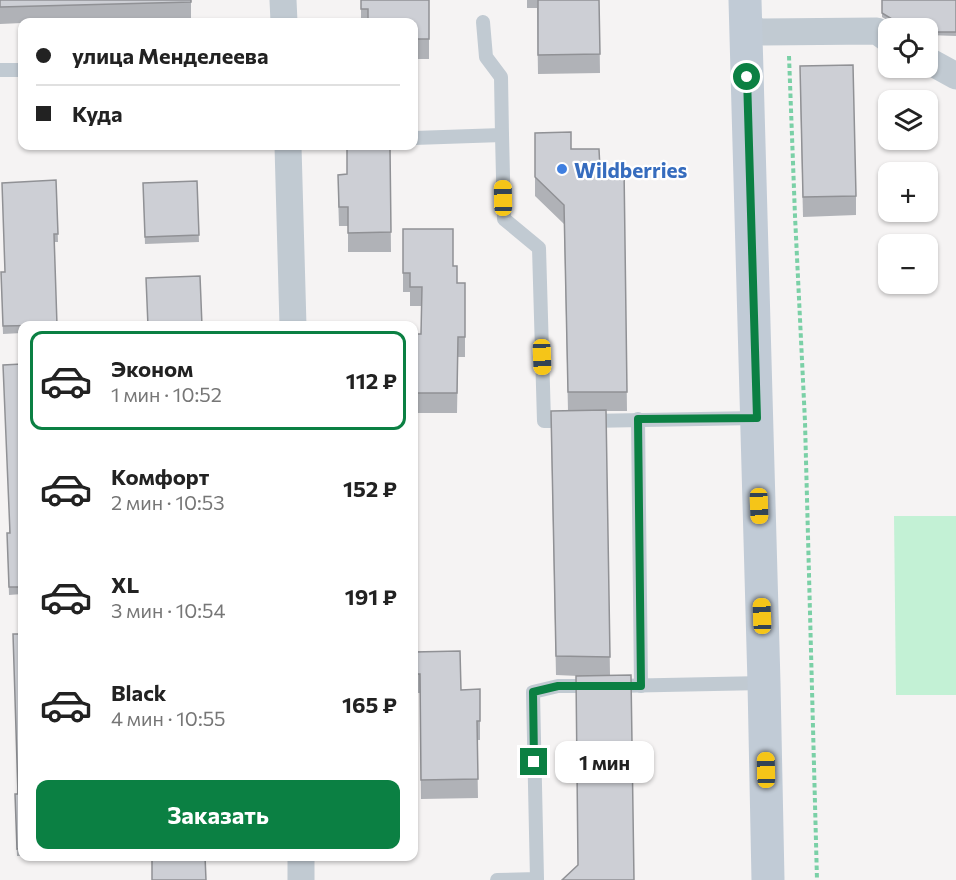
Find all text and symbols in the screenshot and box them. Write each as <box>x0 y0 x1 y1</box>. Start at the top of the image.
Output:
map controls <box>878 18 938 294</box>
button: locate <box>878 18 938 78</box>
text: улица Менделеева <box>72 42 268 69</box>
route start <box>733 63 760 90</box>
button: layers <box>878 90 938 150</box>
text: Куда <box>72 100 122 127</box>
place label: Wildberries <box>574 157 688 182</box>
marker: Wildberries <box>555 162 569 176</box>
button: + <box>878 162 938 222</box>
car <box>494 180 512 216</box>
button: − <box>878 234 938 294</box>
car <box>532 339 552 375</box>
icon: car <box>39 354 93 408</box>
text: Эконом <box>111 355 193 382</box>
text: 112 ₽ <box>346 367 397 394</box>
text: 1 мин · 10:52 <box>111 382 222 406</box>
icon: car <box>39 462 93 516</box>
text: Комфорт <box>111 463 209 490</box>
text: 152 ₽ <box>343 475 397 502</box>
car <box>749 488 769 524</box>
text: 2 мин · 10:53 <box>111 490 225 514</box>
icon: car <box>39 570 93 624</box>
text: XL <box>111 571 139 598</box>
text: 191 ₽ <box>345 583 397 610</box>
text: 3 мин · 10:54 <box>111 598 226 622</box>
car <box>752 598 772 634</box>
icon: car <box>39 678 93 732</box>
text: Black <box>111 679 166 706</box>
text: 165 ₽ <box>342 691 397 718</box>
text: 4 мин · 10:55 <box>111 706 226 730</box>
callout: 1 мин <box>555 741 654 783</box>
route end <box>520 748 547 775</box>
text: 1 мин <box>579 750 630 774</box>
car <box>757 752 775 788</box>
button: Заказать <box>36 780 400 849</box>

